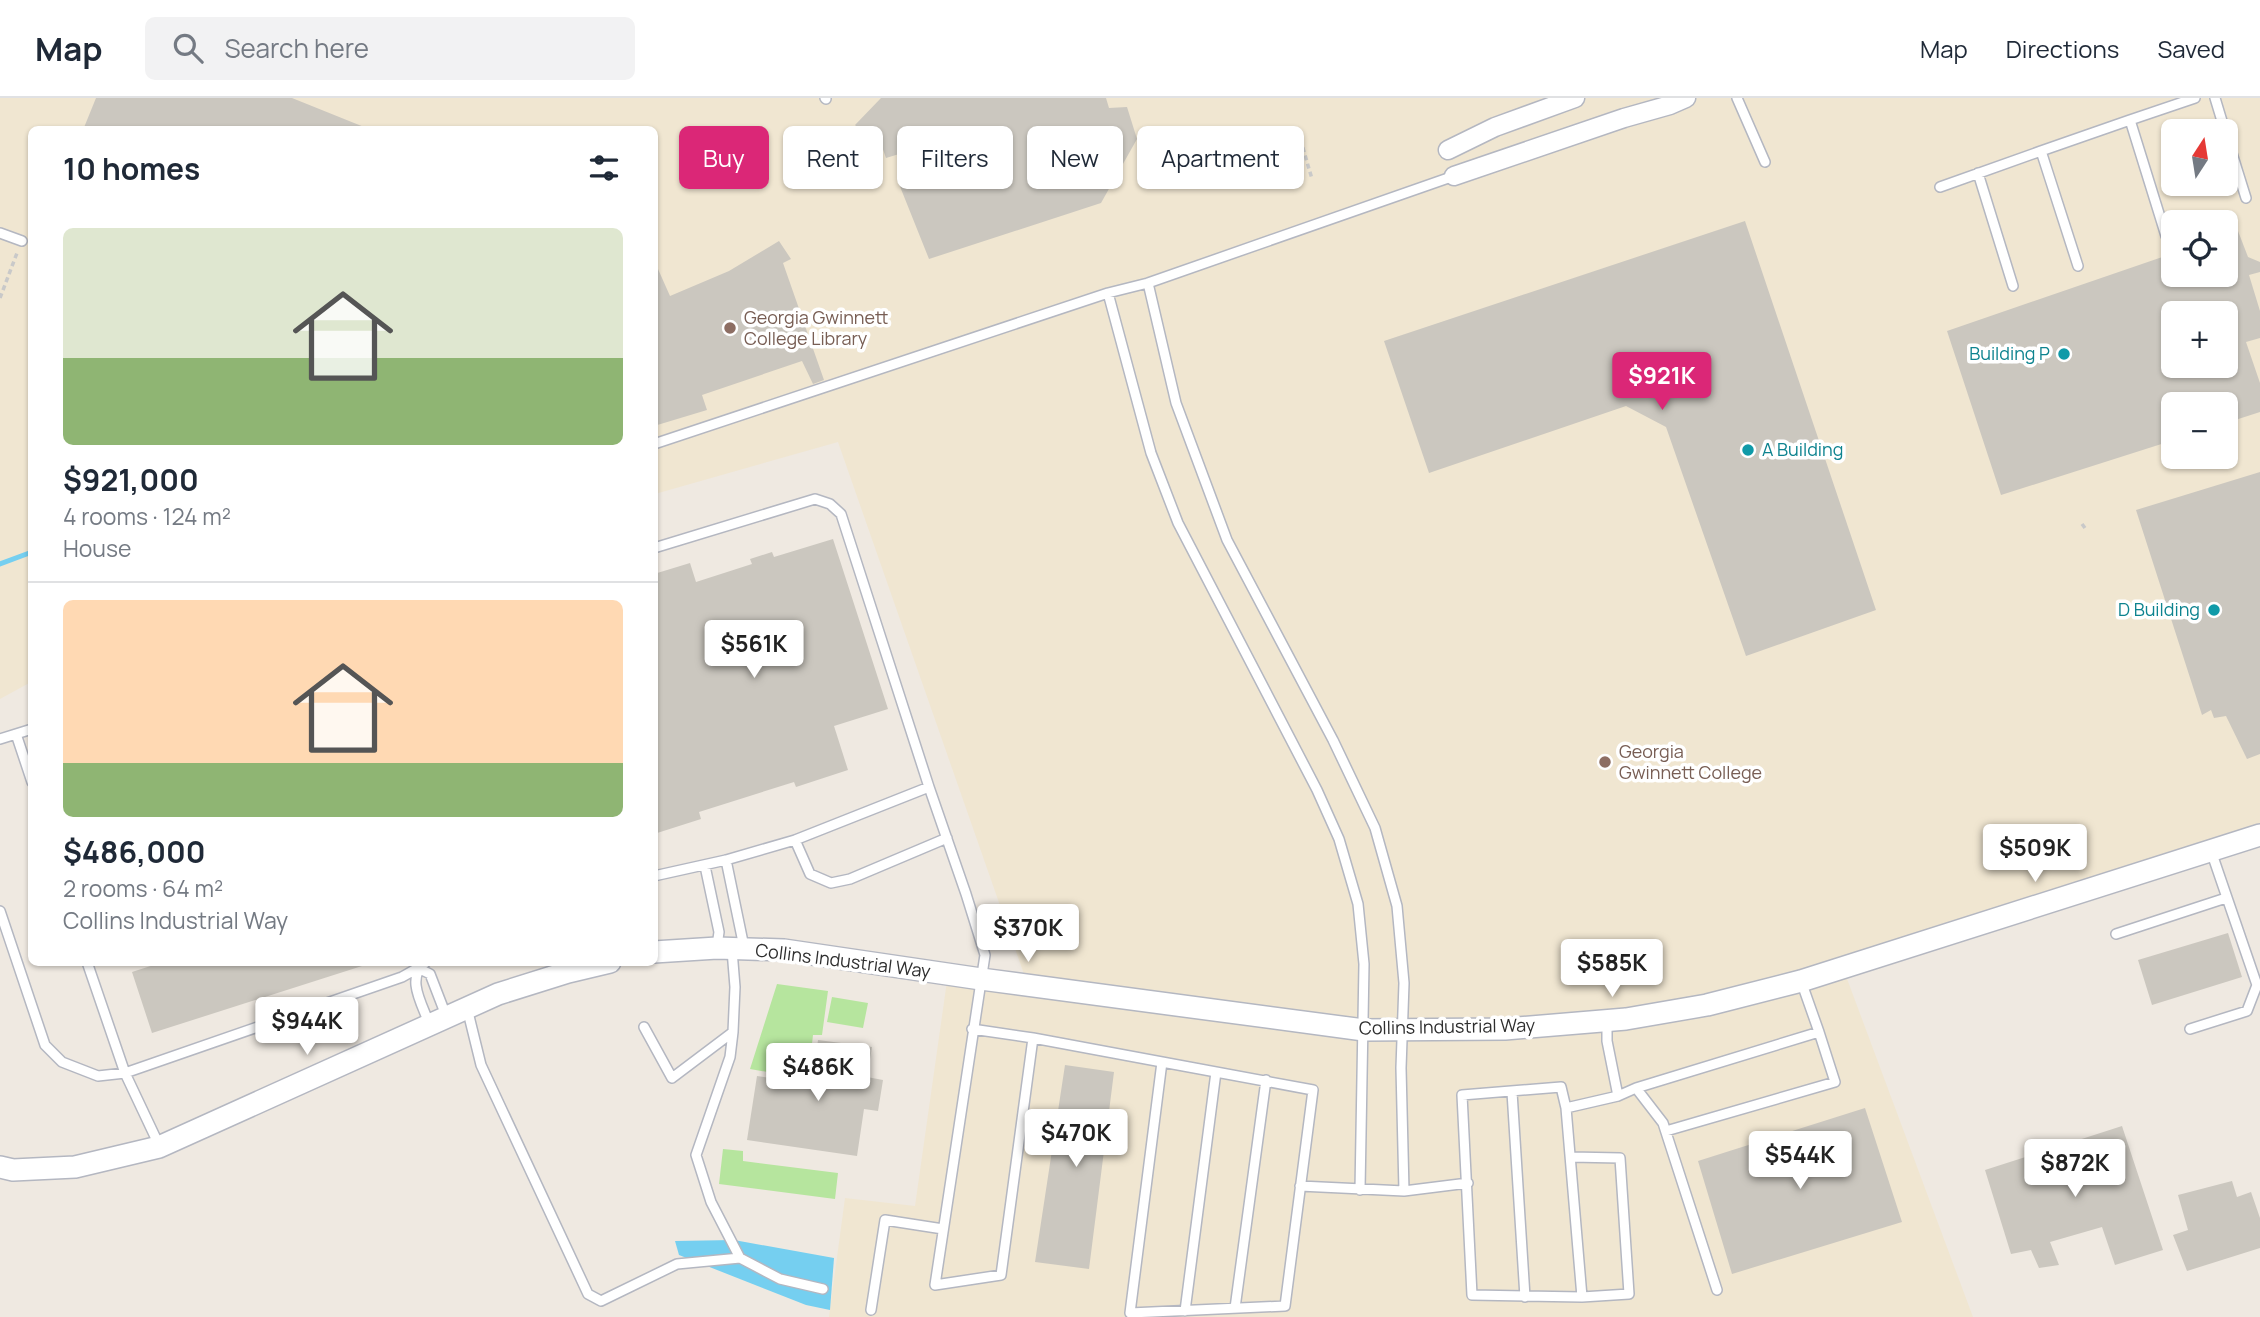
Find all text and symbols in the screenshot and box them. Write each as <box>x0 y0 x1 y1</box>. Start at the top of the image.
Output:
search box <box>145 17 635 80</box>
text: Map <box>35 26 103 71</box>
icon: search <box>169 29 207 67</box>
text: Search here <box>225 30 369 66</box>
text: Map <box>1920 32 1968 65</box>
text: Directions <box>2006 32 2119 65</box>
text: Saved <box>2157 32 2225 65</box>
north arrow <box>2161 119 2238 196</box>
map controls <box>2161 119 2238 469</box>
chip: Buy <box>679 126 769 189</box>
chip: Rent <box>783 126 883 189</box>
chip: Filters <box>897 126 1013 189</box>
chip: New <box>1027 126 1123 189</box>
chip: Apartment <box>1137 126 1304 189</box>
text: 10 homes <box>63 148 200 189</box>
icon: filters <box>585 149 623 187</box>
button: locate <box>2161 210 2238 287</box>
icon: home <box>280 273 406 399</box>
button: + <box>2161 301 2238 378</box>
place label: Georgia Gwinnett College Library <box>744 305 888 350</box>
marker: Georgia Gwinnett College Library <box>722 320 738 336</box>
place label: Building P <box>1969 341 2050 365</box>
marker: Building P <box>2056 346 2072 362</box>
pin: $921K <box>1613 352 1711 412</box>
text: $921K <box>1628 359 1696 391</box>
button: − <box>2161 392 2238 469</box>
place label: A Building <box>1762 437 1843 461</box>
marker: A Building <box>1740 442 1756 458</box>
text: $921,000 <box>63 459 199 500</box>
text: 4 rooms · 124 m² <box>63 500 231 532</box>
text: House <box>63 532 132 564</box>
place label: D Building <box>2118 597 2200 621</box>
marker: D Building <box>2206 602 2222 618</box>
pin: $561K <box>705 620 803 680</box>
text: $561K <box>721 627 787 659</box>
icon: home <box>280 645 406 771</box>
place label: Georgia Gwinnett College <box>1619 739 1762 784</box>
marker: Georgia Gwinnett College <box>1597 754 1613 770</box>
pin: $509K <box>1986 824 2084 884</box>
text: $486,000 <box>63 831 205 872</box>
text: $509K <box>1999 831 2071 863</box>
text: 2 rooms · 64 m² <box>63 872 223 904</box>
text: Collins Industrial Way <box>63 904 288 936</box>
pin: $370K <box>979 904 1077 964</box>
text: $370K <box>993 911 1063 943</box>
street label: Collins Industrial Way <box>754 937 933 983</box>
pin: $585K <box>1563 940 1661 999</box>
text: $585K <box>1577 946 1647 978</box>
pin: $944K <box>258 998 356 1057</box>
text: $944K <box>271 1004 343 1036</box>
street label: Collins Industrial Way <box>1359 1012 1536 1040</box>
pin: $486K <box>769 1044 867 1103</box>
text: $486K <box>782 1050 854 1082</box>
pin: $470K <box>1027 1110 1125 1169</box>
text: $470K <box>1041 1116 1111 1148</box>
pin: $544K <box>1751 1132 1849 1191</box>
text: $544K <box>1765 1138 1835 1170</box>
pin: $872K <box>2026 1140 2124 1199</box>
text: $872K <box>2040 1146 2110 1178</box>

